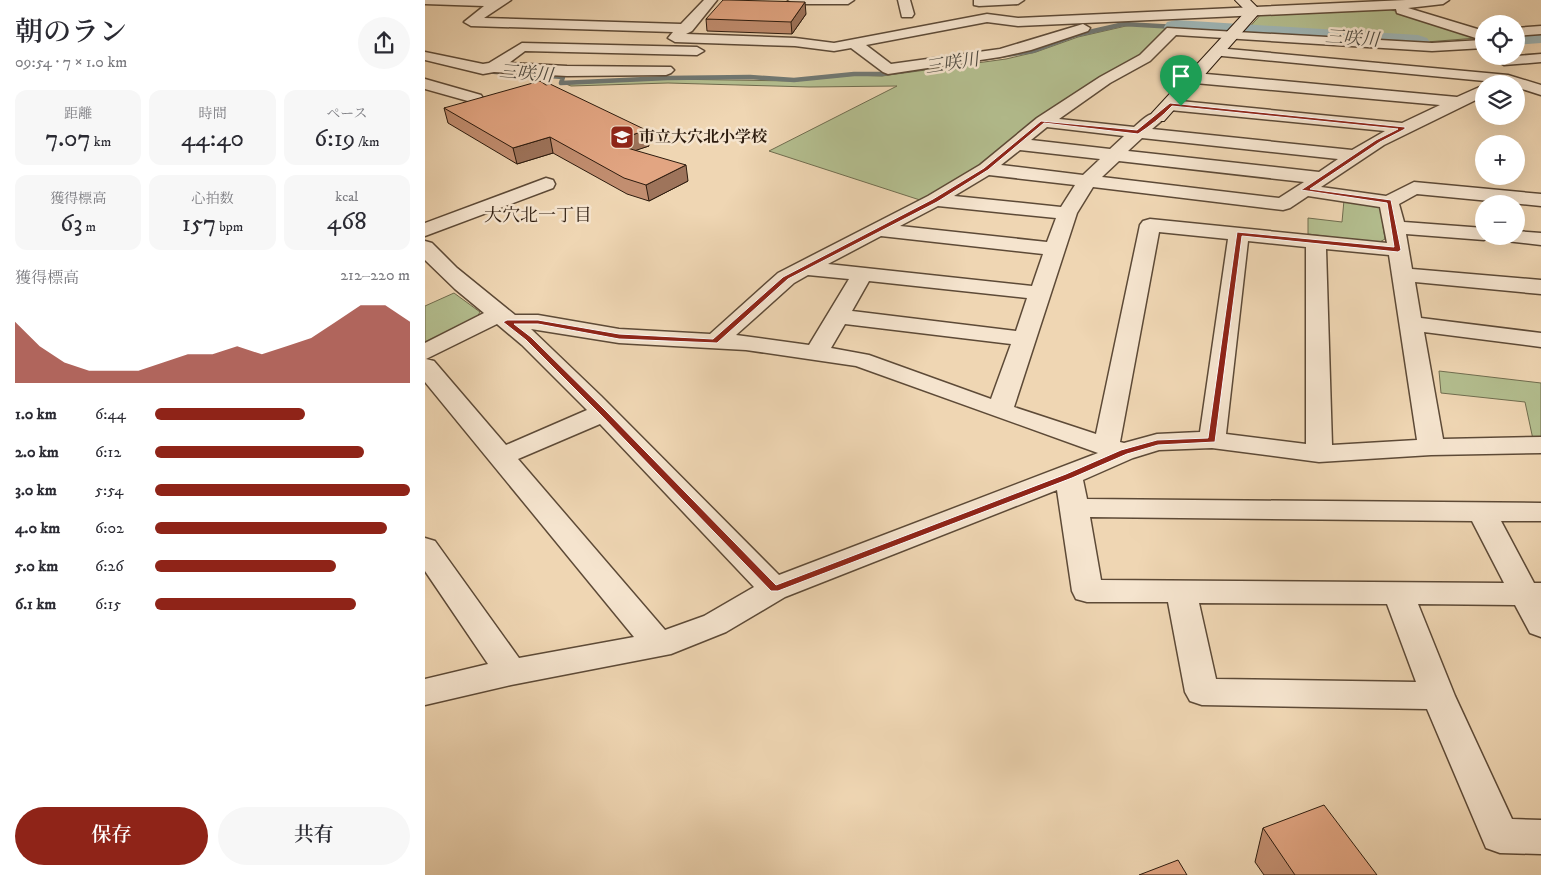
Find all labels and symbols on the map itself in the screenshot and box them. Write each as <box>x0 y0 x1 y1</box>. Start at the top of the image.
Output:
water label: 三咲川 <box>1324 26 1382 52</box>
water label: 三咲川 <box>924 49 982 79</box>
pin <box>1160 55 1202 106</box>
water label: 三咲川 <box>498 61 556 87</box>
school or university icon: 市立大穴北小学校 <box>609 124 635 150</box>
place label: 市立大穴北小学校 <box>639 127 768 147</box>
district label: 大穴北一丁目 <box>484 205 592 227</box>

